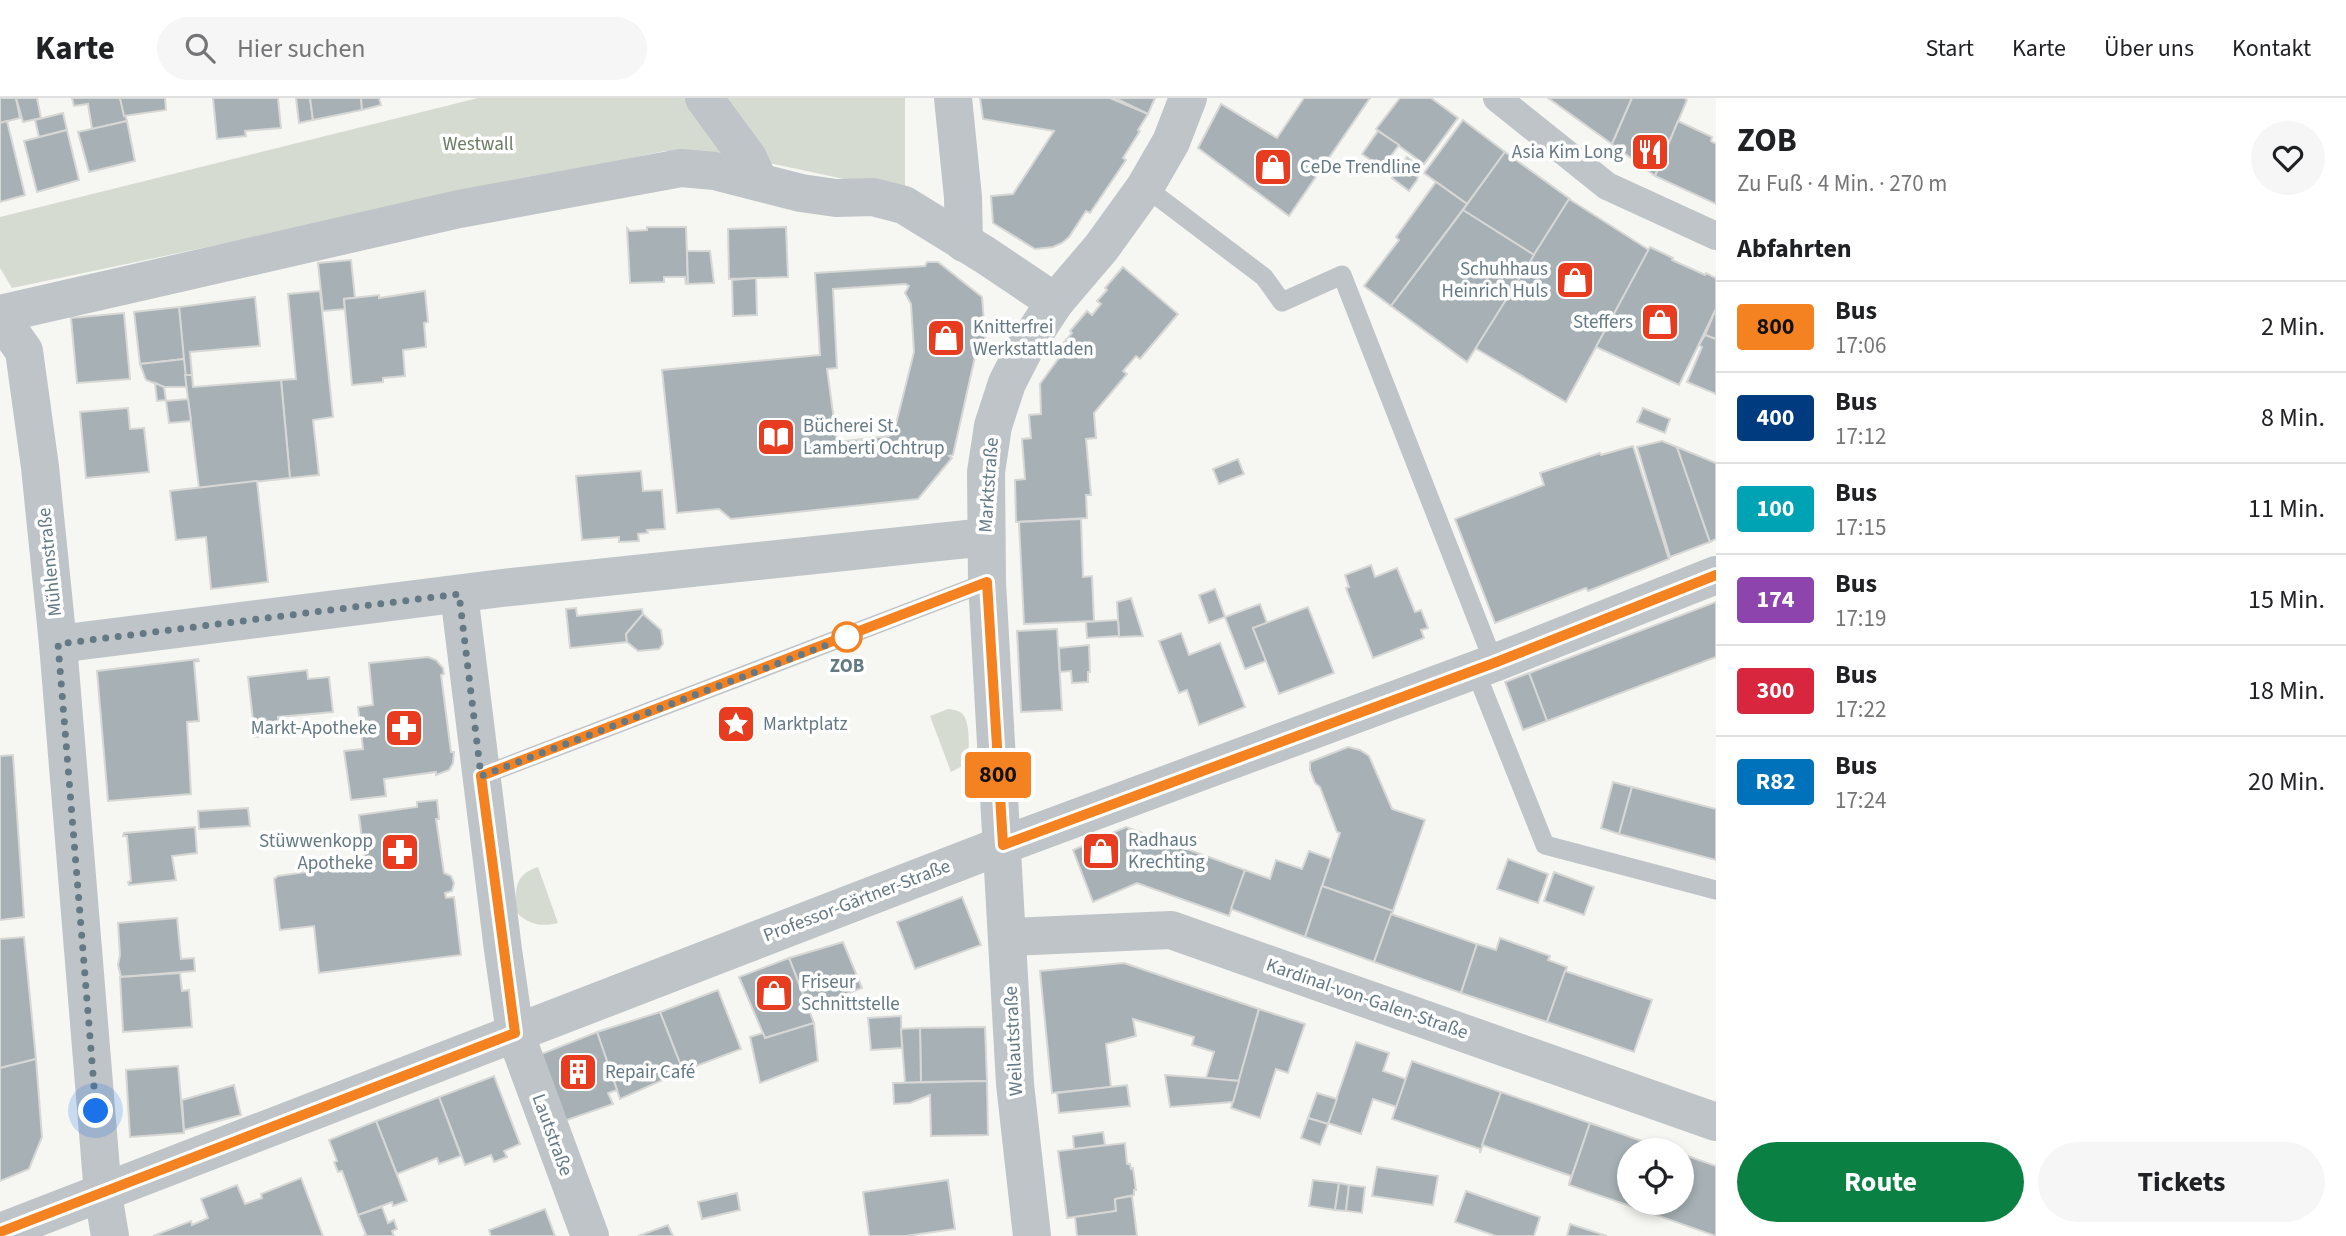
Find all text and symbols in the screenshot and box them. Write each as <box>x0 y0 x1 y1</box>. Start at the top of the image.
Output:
search box <box>157 17 647 80</box>
text: Karte <box>35 25 115 72</box>
icon: search <box>181 29 219 67</box>
text: Hier suchen <box>237 30 366 67</box>
text: Start <box>1926 31 1974 66</box>
text: Karte <box>2012 31 2066 66</box>
text: Über uns <box>2104 31 2194 66</box>
text: Kontakt <box>2232 31 2311 66</box>
text: ZOB <box>1737 117 1797 164</box>
button: heart <box>2251 121 2325 195</box>
park label: Westwall <box>442 131 514 158</box>
restaurant icon: Asia Kim Long <box>1629 131 1671 173</box>
place label: Asia Kim Long <box>1512 139 1623 166</box>
shop icon: CeDe Trendline <box>1252 146 1294 188</box>
place label: CeDe Trendline <box>1300 154 1421 181</box>
text: Zu Fuß · 4 Min. · 270 m <box>1737 167 1947 200</box>
text: Abfahrten <box>1737 230 1852 267</box>
place label: Schuhhaus Heinrich Huls <box>1442 256 1548 305</box>
shop icon: Schuhhaus Heinrich Huls <box>1554 259 1596 301</box>
text: Bus <box>1835 292 1877 329</box>
shop icon: Steffers <box>1639 301 1681 343</box>
text: 2 Min. <box>2261 308 2325 345</box>
place label: Steffers <box>1573 309 1633 336</box>
text: 800 <box>1756 309 1795 344</box>
place label: Knitterfrei Werkstattladen <box>973 314 1094 363</box>
shop icon: Knitterfrei Werkstattladen <box>925 317 967 359</box>
text: 17:06 <box>1835 329 1886 362</box>
text: Bus <box>1835 383 1877 420</box>
text: 8 Min. <box>2261 399 2325 436</box>
text: 400 <box>1756 400 1795 435</box>
place label: Bücherei St. Lamberti Ochtrup <box>803 413 945 462</box>
library icon: Bücherei St. Lamberti Ochtrup <box>755 416 797 458</box>
text: 17:12 <box>1835 420 1886 453</box>
street label: Marktstraße <box>972 437 1006 533</box>
text: Bus <box>1835 474 1877 511</box>
text: 11 Min. <box>2248 490 2325 527</box>
text: 100 <box>1756 491 1795 526</box>
street label: Mühlenstraße <box>31 506 69 618</box>
text: 17:15 <box>1835 511 1886 544</box>
text: Bus <box>1835 565 1877 602</box>
text: 15 Min. <box>2248 581 2325 618</box>
text: 174 <box>1756 582 1795 617</box>
text: 17:19 <box>1835 602 1886 635</box>
marker: ZOB <box>832 622 862 652</box>
place label: ZOB <box>830 653 864 680</box>
text: Bus <box>1835 656 1877 693</box>
text: 18 Min. <box>2248 672 2325 709</box>
text: 300 <box>1756 673 1795 708</box>
text: 17:22 <box>1835 693 1886 726</box>
place icon: Marktplatz <box>715 703 757 745</box>
pharmacy icon: Markt-Apotheke <box>383 707 425 749</box>
place label: Marktplatz <box>763 711 848 738</box>
place label: Markt-Apotheke <box>251 715 377 742</box>
text: Bus <box>1835 747 1877 784</box>
line badge: 800 <box>958 752 1038 798</box>
text: 800 <box>979 757 1017 792</box>
text: 20 Min. <box>2248 763 2325 800</box>
text: R82 <box>1755 764 1796 799</box>
text: 17:24 <box>1835 784 1886 817</box>
place label: Radhaus Krechting <box>1128 827 1205 876</box>
place label: Stüwwenkopp Apotheke <box>259 828 373 877</box>
shop icon: Radhaus Krechting <box>1080 830 1122 872</box>
pharmacy icon: Stüwwenkopp Apotheke <box>379 831 421 873</box>
street label: Professor-Gärtner-Straße <box>759 853 955 949</box>
street label: Kardinal-von-Galen-Straße <box>1262 952 1472 1046</box>
place label: Friseur Schnittstelle <box>801 969 900 1018</box>
shop icon: Friseur Schnittstelle <box>753 972 795 1014</box>
street label: Weilautstraße <box>998 985 1030 1097</box>
building icon: Repair Café <box>557 1051 599 1093</box>
place label: Repair Café <box>605 1059 695 1086</box>
street label: Lautstraße <box>525 1090 579 1180</box>
your location <box>78 1093 113 1128</box>
map controls <box>1617 1138 1694 1215</box>
button: locate <box>1617 1138 1694 1215</box>
button: Route <box>1737 1142 2024 1222</box>
button: Tickets <box>2038 1142 2325 1222</box>

